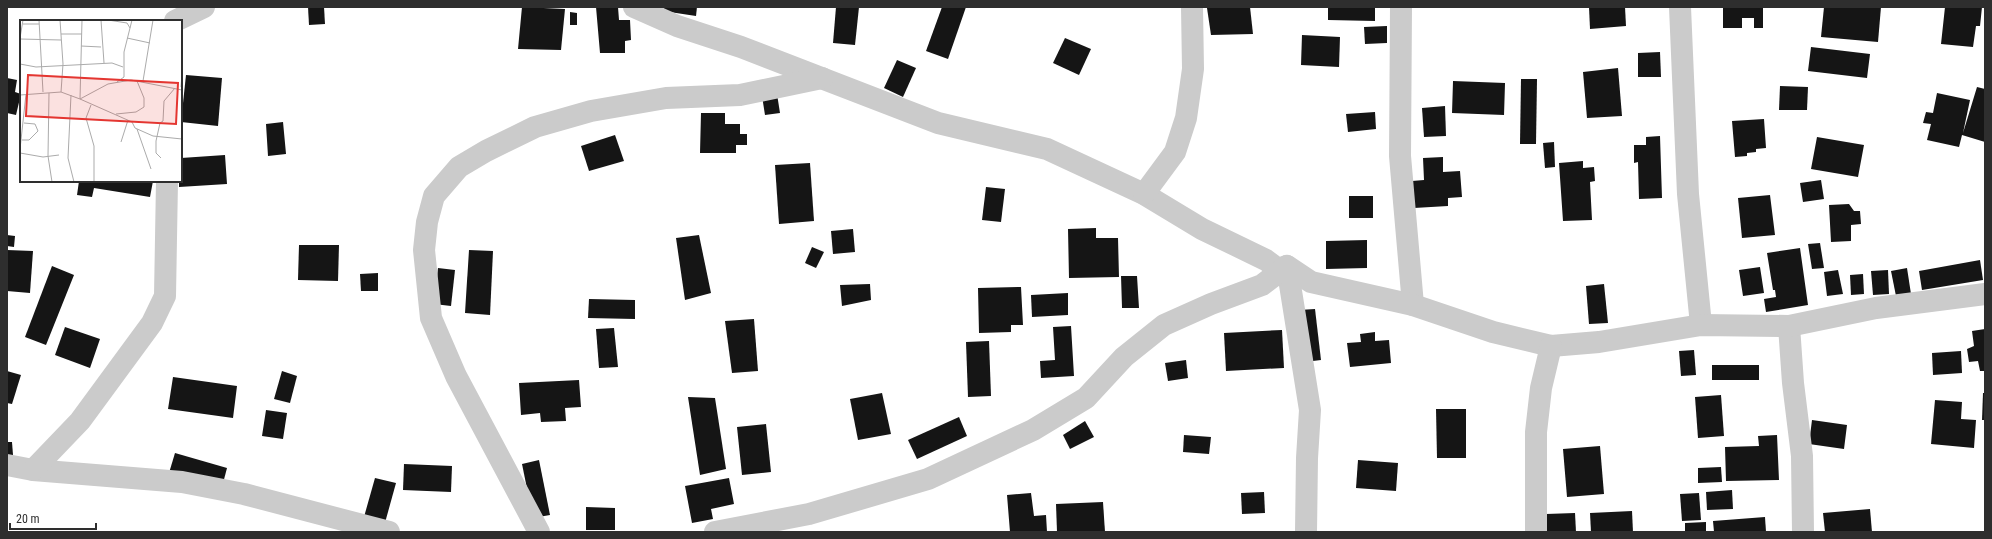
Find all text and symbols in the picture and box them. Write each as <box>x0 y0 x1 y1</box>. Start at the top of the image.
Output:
inset map <box>20 20 182 182</box>
scale bar <box>10 505 96 531</box>
text: 20 m <box>16 512 40 526</box>

